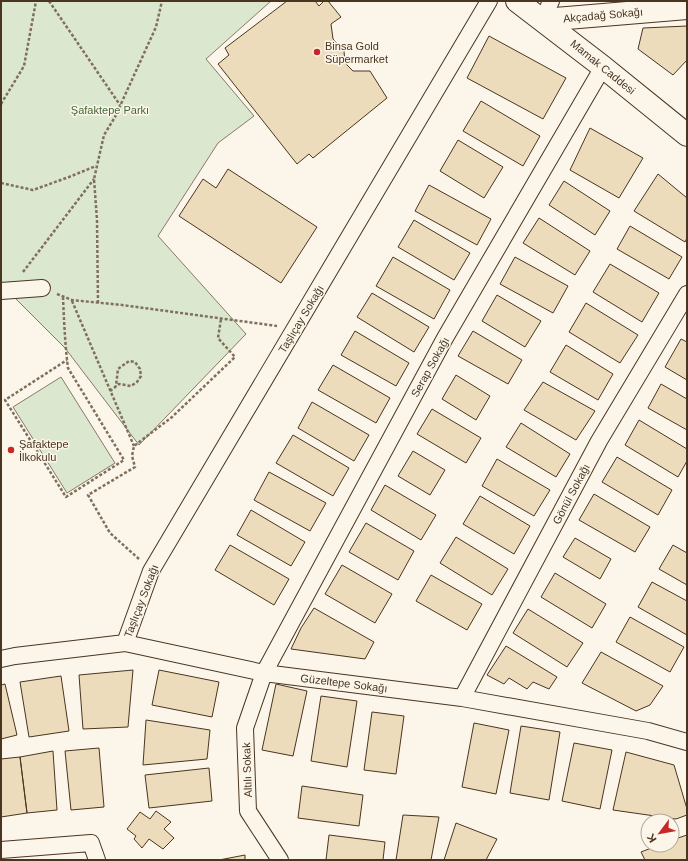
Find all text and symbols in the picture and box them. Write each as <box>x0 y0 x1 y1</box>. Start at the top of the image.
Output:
street label: Akçadağ Sokağı <box>563 6 643 24</box>
street label: Mamak Caddesi <box>568 37 638 97</box>
place label: Binsa Gold Süpermarket <box>325 40 388 65</box>
marker: Binsa Gold Süpermarket <box>312 47 322 57</box>
park label: Şafaktepe Parkı <box>71 104 149 116</box>
street label: Taşlıçay Sokağı <box>276 283 326 355</box>
street label: Serap Sokağı <box>409 335 451 399</box>
place label: Şafaktepe İlkokulu <box>19 438 69 463</box>
marker: Şafaktepe İlkokulu <box>6 445 16 455</box>
street label: Gönül Sokağı <box>550 462 592 526</box>
street label: Taşlıçay Sokağı <box>122 563 160 639</box>
street label: Güzeltepe Sokağı <box>300 672 388 694</box>
street label: Altılı Sokak <box>240 742 254 798</box>
north arrow <box>640 813 680 853</box>
text: K <box>644 832 659 845</box>

